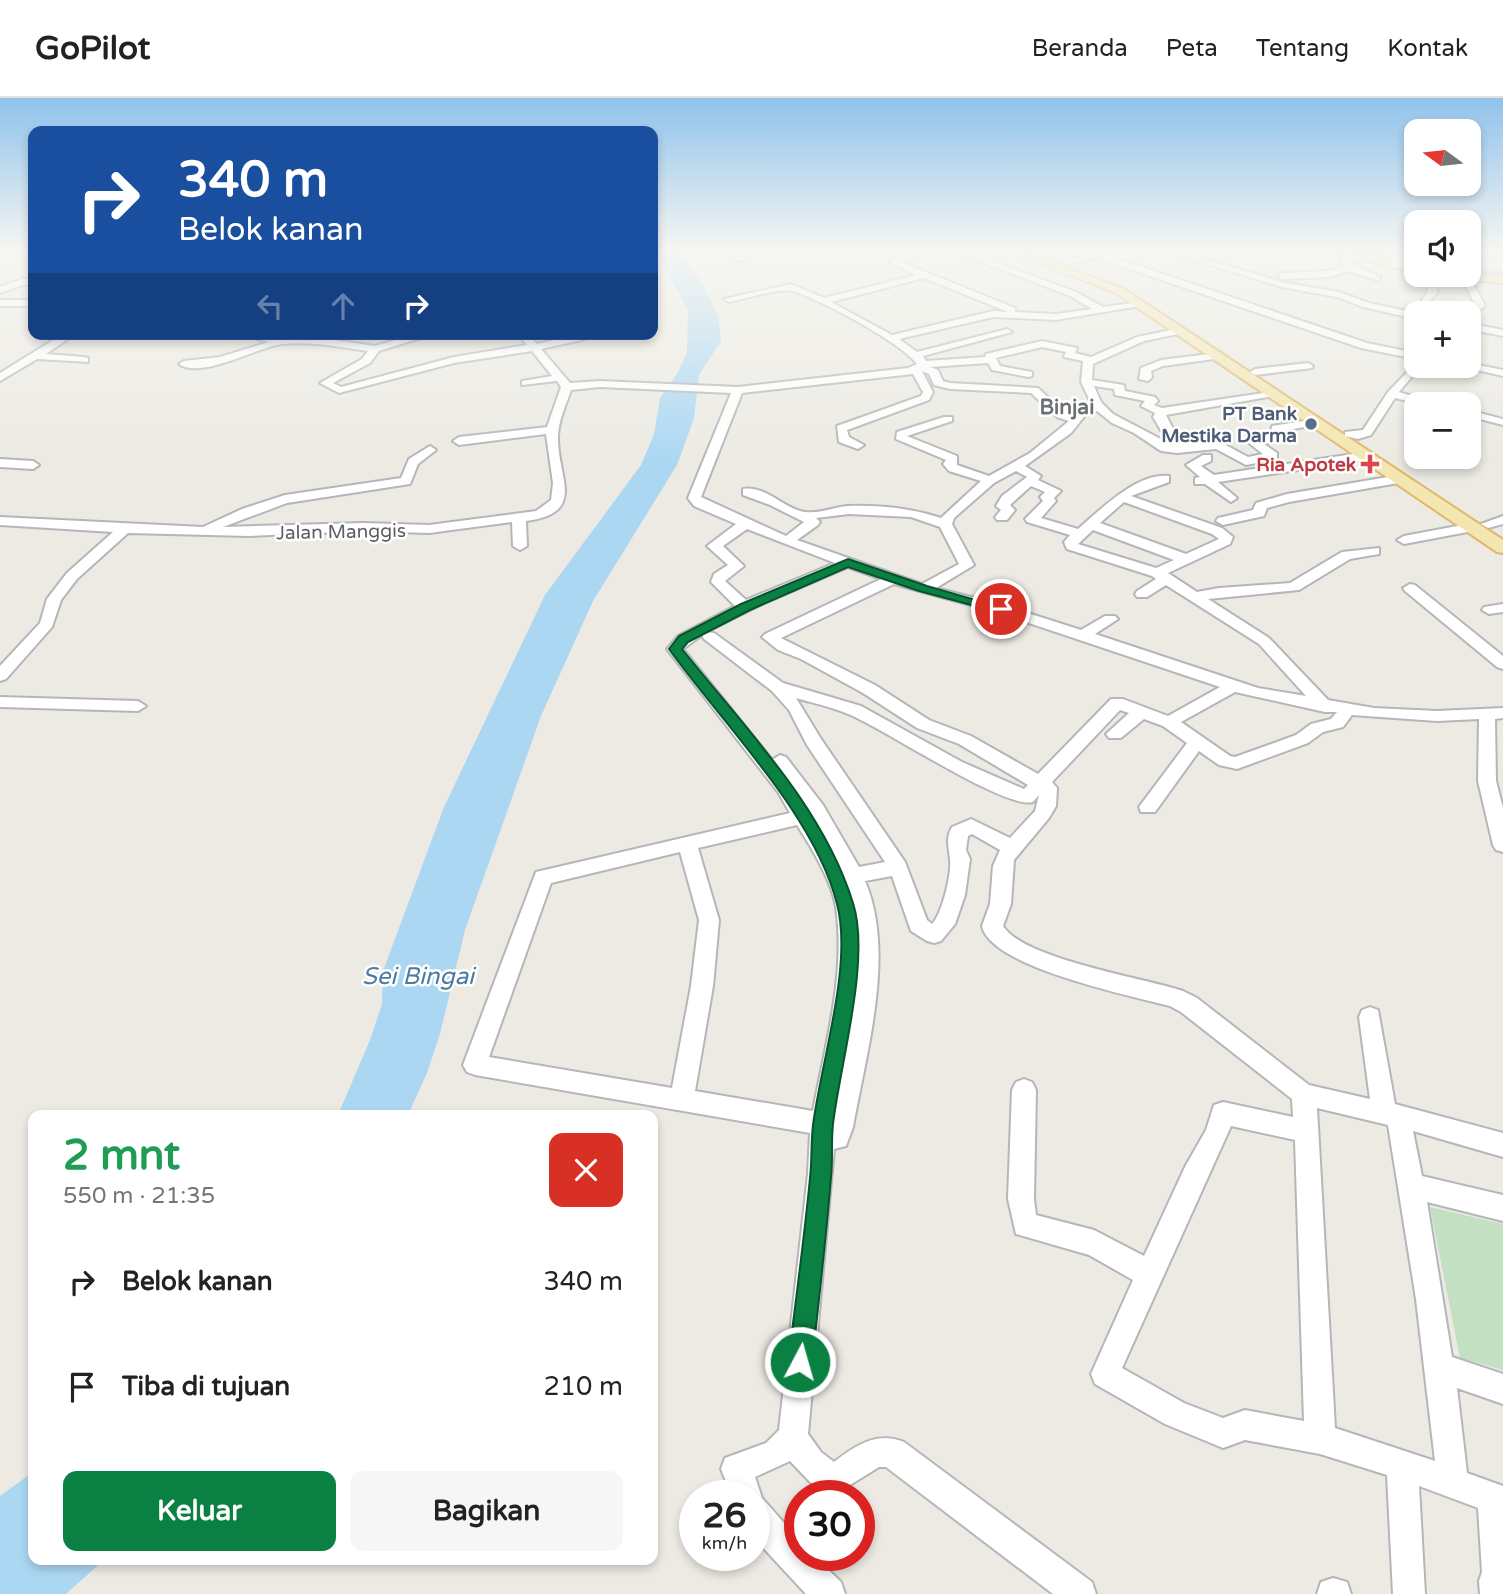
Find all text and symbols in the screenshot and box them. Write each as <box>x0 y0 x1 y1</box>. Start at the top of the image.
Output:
text: GoPilot <box>35 29 150 68</box>
text: Beranda <box>1032 34 1128 63</box>
text: Peta <box>1166 34 1218 63</box>
text: Tentang <box>1256 34 1349 63</box>
text: Kontak <box>1387 34 1468 63</box>
north arrow <box>1404 119 1480 196</box>
map controls <box>1404 119 1481 469</box>
text: 340 m <box>178 151 328 210</box>
icon: right <box>63 154 154 245</box>
button: sound <box>1404 210 1481 287</box>
text: Belok kanan <box>178 211 363 249</box>
icon: left <box>251 287 289 325</box>
icon: ahead <box>324 287 362 325</box>
icon: right <box>397 287 435 325</box>
button: + <box>1404 301 1481 378</box>
button: − <box>1404 392 1481 469</box>
district label: Binjai <box>1040 395 1094 420</box>
place label: PT Bank Mestika Darma <box>1161 403 1298 447</box>
marker: PT Bank Mestika Darma <box>1303 416 1319 432</box>
place label: Ria Apotek <box>1256 454 1357 477</box>
marker: Ria Apotek <box>1362 456 1378 472</box>
street label: Jalan Manggis <box>276 520 406 544</box>
pin <box>971 579 1031 639</box>
icon: arrive <box>982 590 1020 628</box>
water label: Sei Bingai <box>362 962 477 991</box>
text: 2 mnt <box>63 1130 180 1181</box>
button: close <box>549 1133 623 1207</box>
text: 550 m · 21:35 <box>63 1182 215 1210</box>
icon: right <box>63 1263 101 1301</box>
text: Belok kanan <box>122 1266 273 1297</box>
text: 340 m <box>543 1266 623 1297</box>
position arrow <box>763 1325 837 1399</box>
icon: arrive <box>63 1368 101 1406</box>
text: Tiba di tujuan <box>122 1371 290 1402</box>
text: 210 m <box>543 1371 623 1402</box>
button: Keluar <box>63 1471 336 1551</box>
button: Bagikan <box>350 1471 623 1551</box>
speed limit sign: 30 <box>784 1480 875 1571</box>
text: 26 <box>703 1495 746 1537</box>
text: km/h <box>702 1532 747 1554</box>

